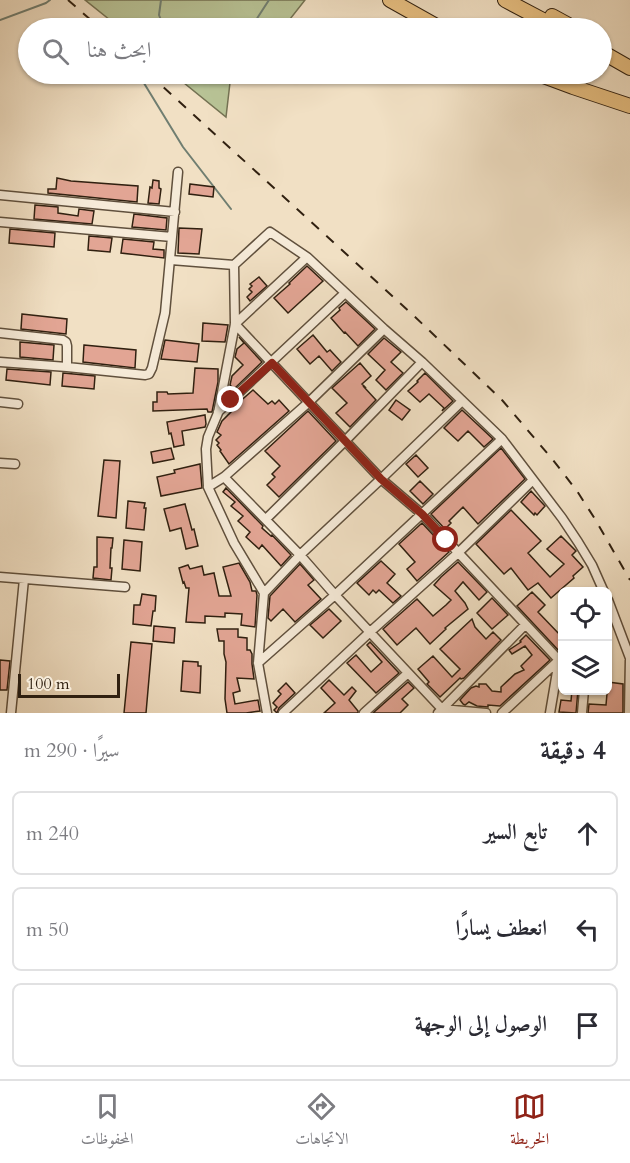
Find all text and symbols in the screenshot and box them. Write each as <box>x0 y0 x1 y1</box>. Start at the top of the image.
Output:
search box <box>18 18 612 84</box>
icon: search <box>39 35 72 68</box>
text: ابحث هنا <box>87 35 152 65</box>
route end <box>217 386 243 412</box>
route start <box>432 526 458 552</box>
map controls <box>558 587 612 695</box>
button: locate <box>558 587 612 641</box>
button: layers <box>558 641 612 695</box>
scale bar <box>18 671 120 698</box>
text: 100 m <box>27 673 69 695</box>
text: 4 دقيقة <box>540 733 606 768</box>
text: سيرًا · 290 m <box>24 737 120 764</box>
text: تابع السير <box>484 817 547 847</box>
icon: ahead <box>571 817 604 850</box>
text: 240 m <box>26 820 79 847</box>
text: انعطف يسارًا <box>456 913 547 943</box>
icon: left <box>571 913 604 946</box>
text: 50 m <box>26 916 69 943</box>
text: الوصول إلى الوجهة <box>415 1009 547 1039</box>
icon: arrive <box>571 1009 604 1042</box>
tab: المحفوظات <box>81 1090 134 1154</box>
tab: الاتجاهات <box>295 1090 349 1154</box>
tab: الخريطة <box>510 1090 549 1154</box>

